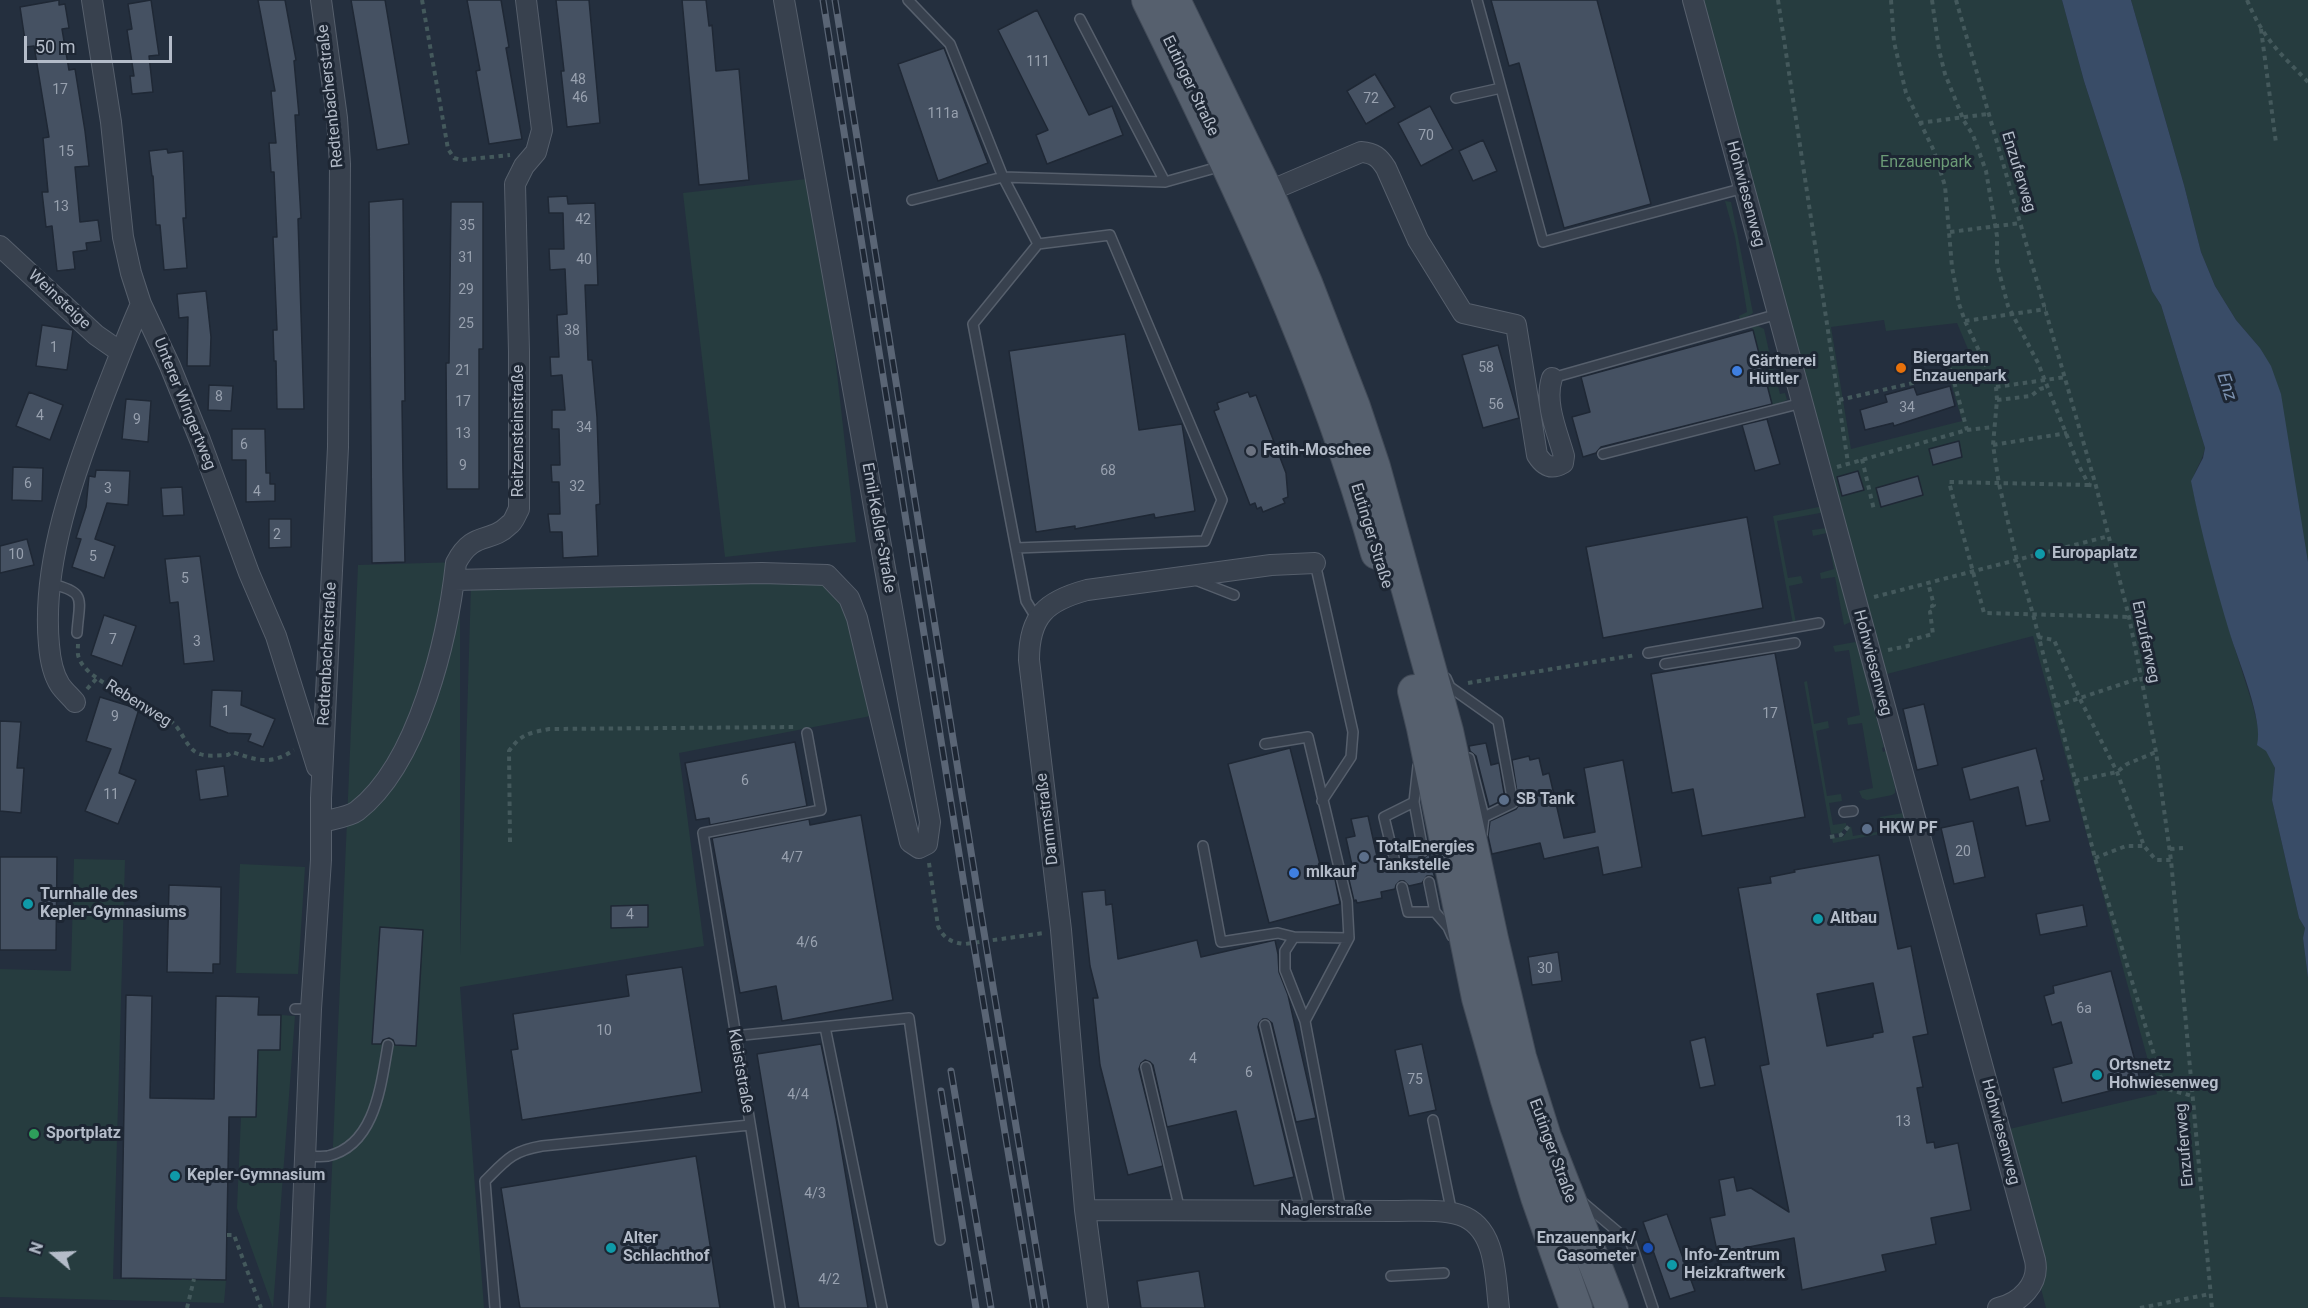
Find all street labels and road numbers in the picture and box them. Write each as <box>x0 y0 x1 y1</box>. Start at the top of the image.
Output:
street label: Redtenbacherstraße <box>314 23 348 169</box>
street label: Eutinger Straße <box>1157 33 1223 139</box>
street label: Enzuferweg <box>1997 129 2039 215</box>
street label: Hohwiesenweg <box>1722 139 1768 249</box>
street label: Weinsteige <box>24 266 94 334</box>
street label: Unterer Wingertweg <box>149 335 219 473</box>
street label: Reitzensteinstraße <box>509 365 529 497</box>
street label: Emil-Keßler-Straße <box>857 461 899 595</box>
street label: Eutinger Straße <box>1346 481 1396 591</box>
street label: Redtenbacherstraße <box>315 582 341 726</box>
street label: Enzuferweg <box>2127 599 2163 685</box>
street label: Hohwiesenweg <box>1849 608 1895 718</box>
street label: Rebenweg <box>101 676 175 732</box>
street label: Dammstraße <box>1033 772 1063 866</box>
street label: Kleiststraße <box>723 1027 757 1115</box>
street label: Hohwiesenweg <box>1977 1077 2023 1187</box>
street label: Eutinger Straße <box>1524 1096 1580 1206</box>
street label: Enzuferweg <box>2172 1103 2198 1187</box>
street label: Naglerstraße <box>1280 1201 1372 1221</box>

